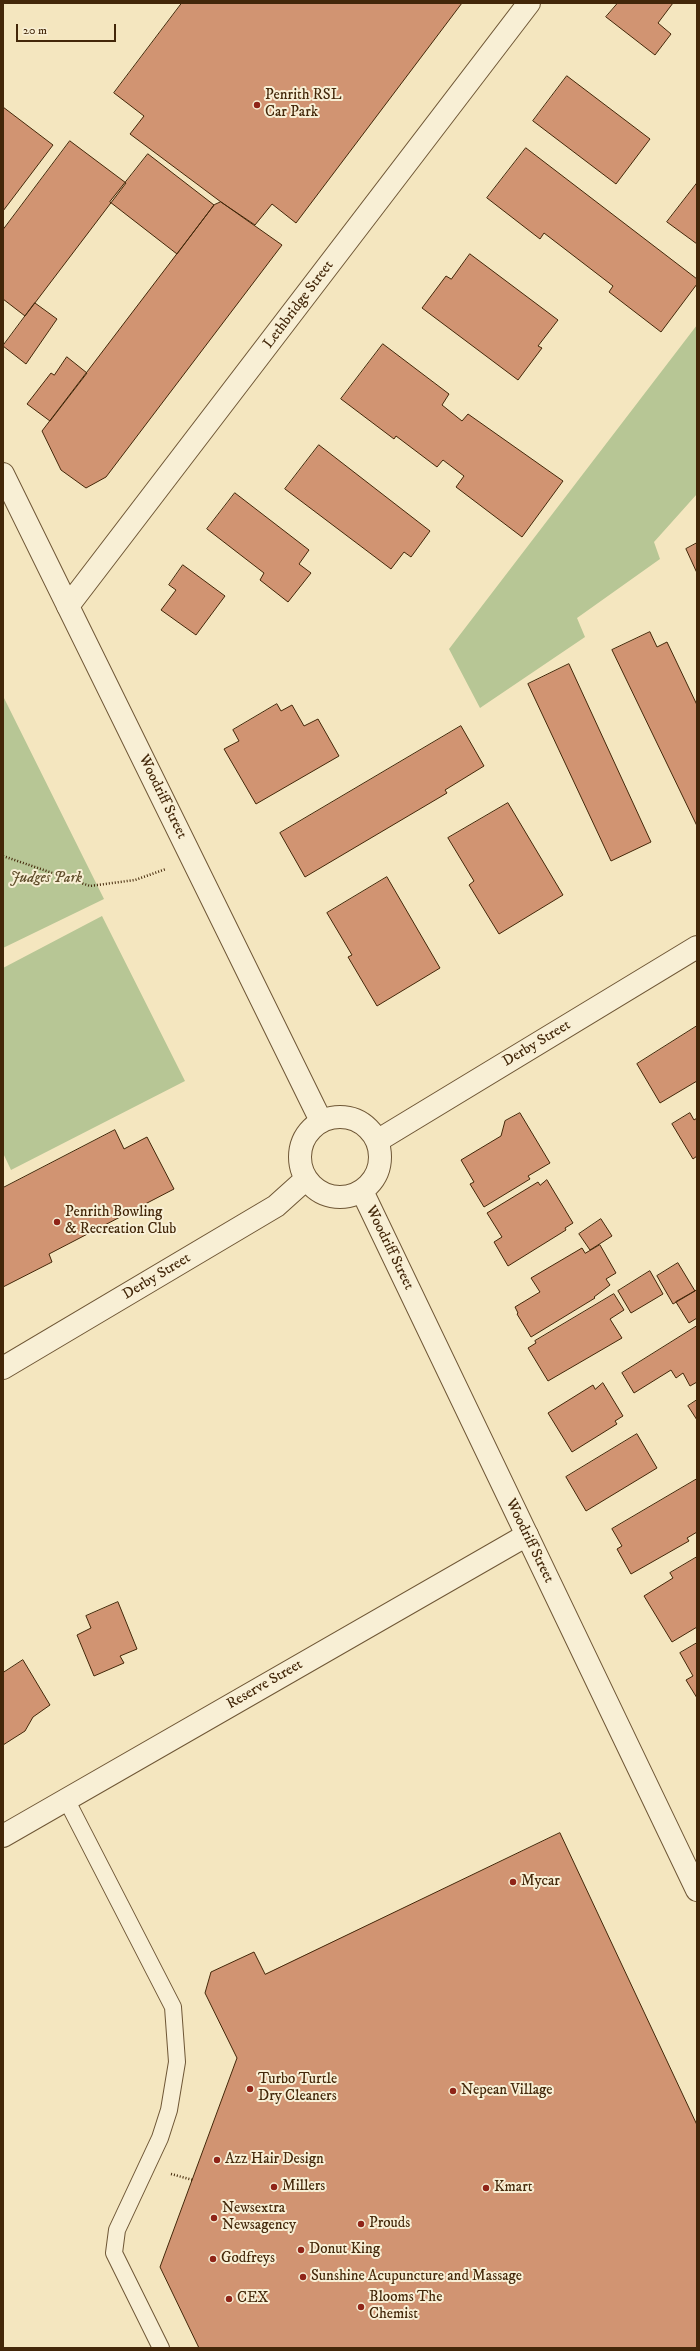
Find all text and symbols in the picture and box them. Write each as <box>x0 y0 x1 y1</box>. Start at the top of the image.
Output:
scale bar <box>18 16 118 42</box>
text: 20 m <box>23 23 47 38</box>
place label: Penrith RSL Car Park <box>265 87 341 122</box>
marker: Penrith RSL Car Park <box>252 100 262 110</box>
street label: Lethbridge Street <box>260 257 338 353</box>
street label: Woodriff Street <box>134 752 190 842</box>
park label: Judges Park <box>10 870 82 888</box>
street label: Derby Street <box>500 1017 574 1071</box>
street label: Woodriff Street <box>361 1203 417 1293</box>
place label: Penrith Bowling & Recreation Club <box>65 1204 176 1239</box>
marker: Penrith Bowling & Recreation Club <box>52 1217 62 1227</box>
street label: Derby Street <box>120 1250 194 1304</box>
street label: Woodriff Street <box>501 1496 557 1586</box>
street label: Reserve Street <box>224 1656 306 1714</box>
place label: Mycar <box>521 1873 560 1891</box>
marker: Mycar <box>508 1877 518 1887</box>
place label: Turbo Turtle Dry Cleaners <box>258 2071 337 2106</box>
place label: Nepean Village <box>461 2082 553 2100</box>
marker: Turbo Turtle Dry Cleaners <box>245 2084 255 2094</box>
marker: Nepean Village <box>448 2086 458 2096</box>
place label: Azz Hair Design <box>225 2151 324 2169</box>
marker: Azz Hair Design <box>212 2155 222 2165</box>
place label: Millers <box>282 2178 325 2196</box>
place label: Kmart <box>494 2179 533 2197</box>
marker: Millers <box>269 2182 279 2192</box>
marker: Kmart <box>481 2183 491 2193</box>
place label: Newsextra Newsagency <box>222 2200 296 2235</box>
marker: Newsextra Newsagency <box>209 2213 219 2223</box>
place label: Prouds <box>369 2215 410 2233</box>
marker: Prouds <box>356 2219 366 2229</box>
place label: Donut King <box>309 2241 380 2259</box>
marker: Donut King <box>296 2245 306 2255</box>
place label: Godfreys <box>221 2250 275 2268</box>
marker: Godfreys <box>208 2254 218 2264</box>
place label: Sunshine Acupuncture and Massage <box>311 2268 522 2286</box>
marker: Sunshine Acupuncture and Massage <box>298 2272 308 2282</box>
place label: Blooms The Chemist <box>369 2289 442 2324</box>
place label: CEX <box>237 2290 268 2308</box>
marker: CEX <box>224 2294 234 2304</box>
marker: Blooms The Chemist <box>356 2302 366 2312</box>

